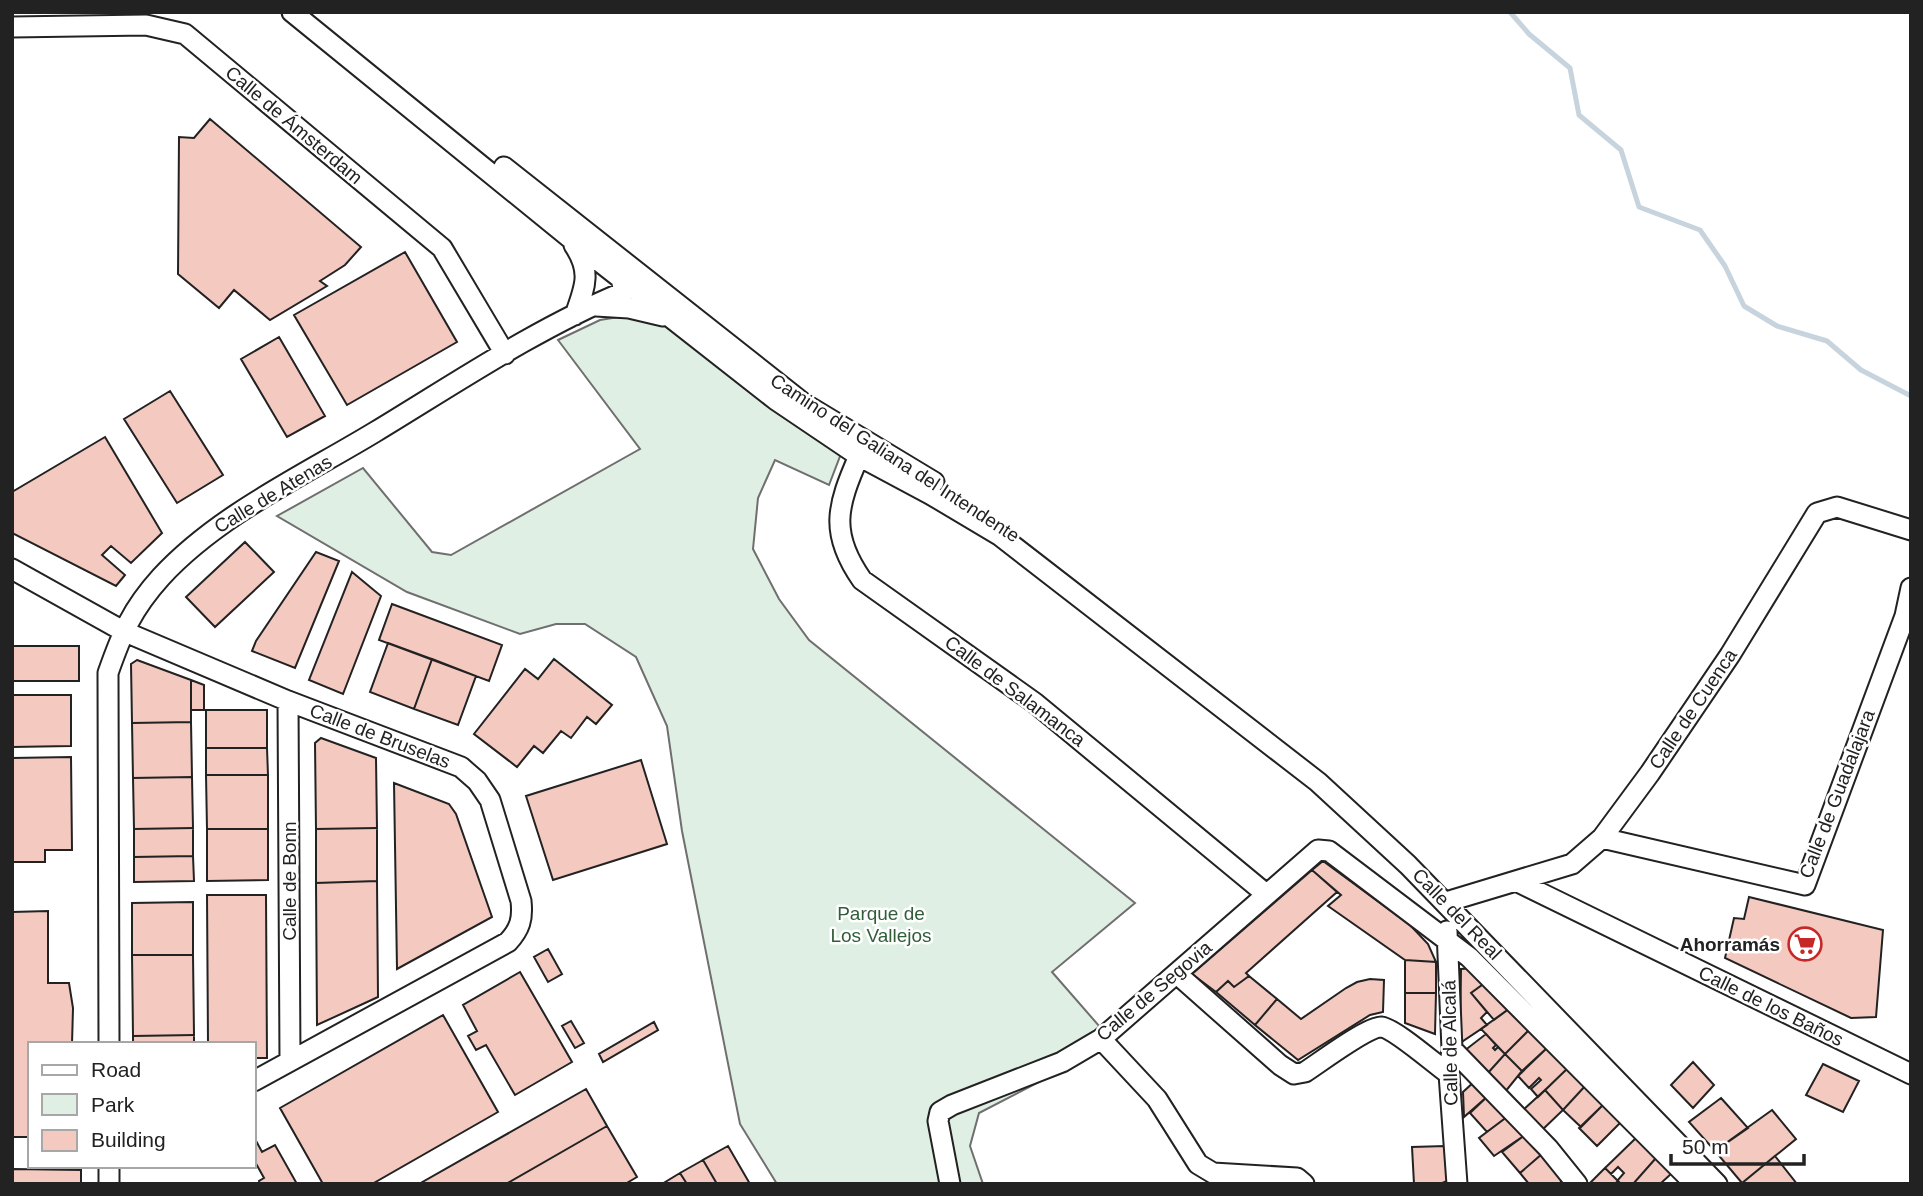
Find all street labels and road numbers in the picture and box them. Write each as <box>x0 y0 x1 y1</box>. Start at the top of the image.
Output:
street label: Calle de Ámsterdam <box>221 62 367 188</box>
street label: Camino del Galiana del Intendente <box>767 370 1023 546</box>
street label: Calle de Atenas <box>211 451 335 537</box>
street label: Calle de Salamanca <box>941 631 1090 751</box>
street label: Calle de Cuenca <box>1645 645 1741 773</box>
street label: Calle de Bruselas <box>307 700 453 772</box>
street label: Calle de Guadalajara <box>1795 707 1879 881</box>
street label: Calle de Bonn <box>279 821 300 941</box>
street label: Calle del Real <box>1408 864 1506 964</box>
street label: Calle de Segovia <box>1092 937 1216 1045</box>
street label: Calle de los Baños <box>1695 962 1847 1050</box>
street label: Calle de Alcalá <box>1438 980 1462 1106</box>

